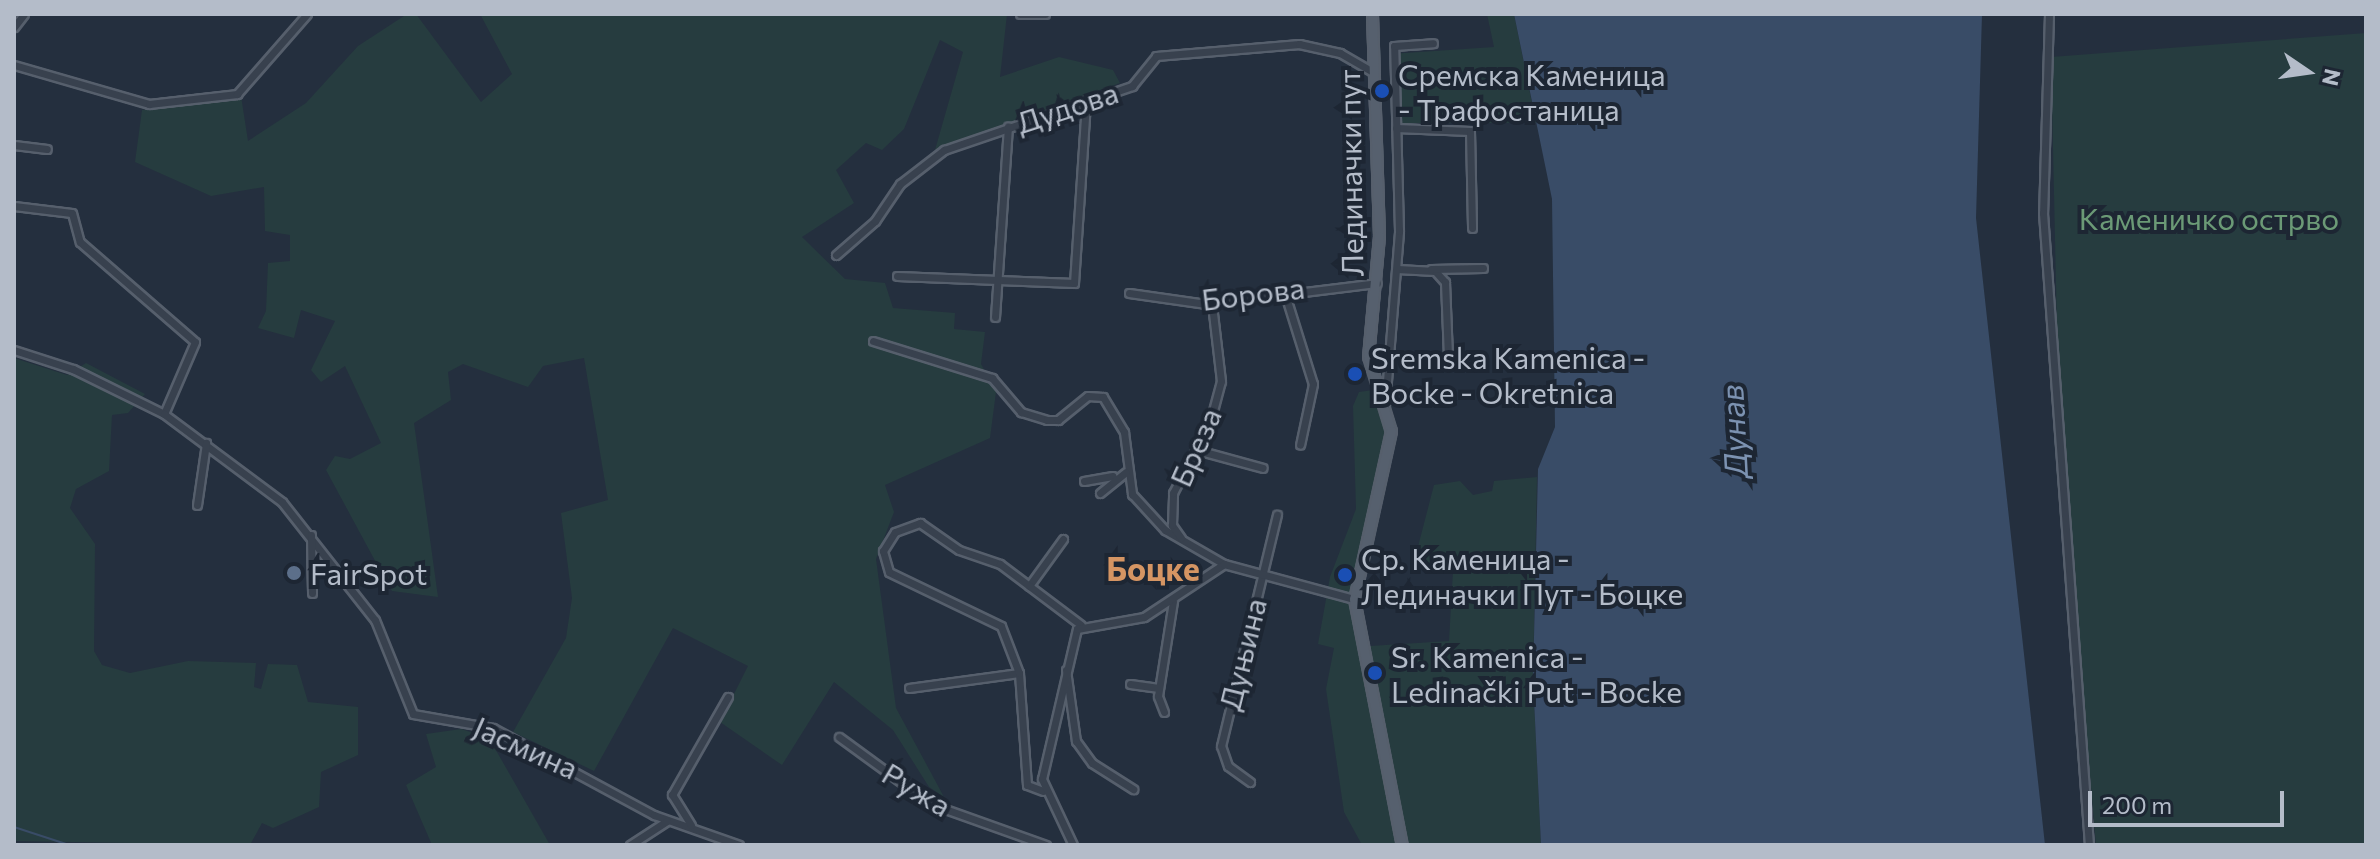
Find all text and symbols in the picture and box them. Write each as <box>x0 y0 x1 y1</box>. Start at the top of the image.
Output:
north arrow <box>2268 32 2348 112</box>
place label: Сремска Каменица - Трафостаница <box>1398 56 1665 126</box>
text: N <box>2317 66 2347 89</box>
street label: Лединачки пут <box>1330 69 1370 277</box>
street label: Дудова <box>1012 74 1122 140</box>
marker: Сремска Каменица - Трафостаница <box>1373 82 1391 100</box>
park label: Каменичко острво <box>2079 200 2339 236</box>
street label: Борова <box>1199 269 1307 317</box>
place label: Sremska Kamenica - Bocke - Okretnica <box>1371 339 1645 410</box>
marker: Sremska Kamenica - Bocke - Okretnica <box>1346 365 1364 383</box>
water label: Дунав <box>1711 383 1755 479</box>
street label: Бреза <box>1162 402 1228 492</box>
place label: Ср. Каменица - Лединачки Пут - Боцке <box>1361 540 1683 610</box>
district label: Боцке <box>1106 549 1200 587</box>
place label: FairSpot <box>310 555 427 591</box>
marker: FairSpot <box>285 564 303 582</box>
marker: Ср. Каменица - Лединачки Пут - Боцке <box>1336 566 1354 584</box>
street label: Дуњина <box>1211 594 1273 714</box>
place label: Sr. Kamenica - Ledinački Put - Bocke <box>1391 638 1682 708</box>
marker: Sr. Kamenica - Ledinački Put - Bocke <box>1366 664 1384 682</box>
street label: Јасмина <box>468 708 584 786</box>
street label: Ружа <box>876 755 958 823</box>
scale bar <box>2092 775 2288 825</box>
text: 200 m <box>2102 790 2172 819</box>

